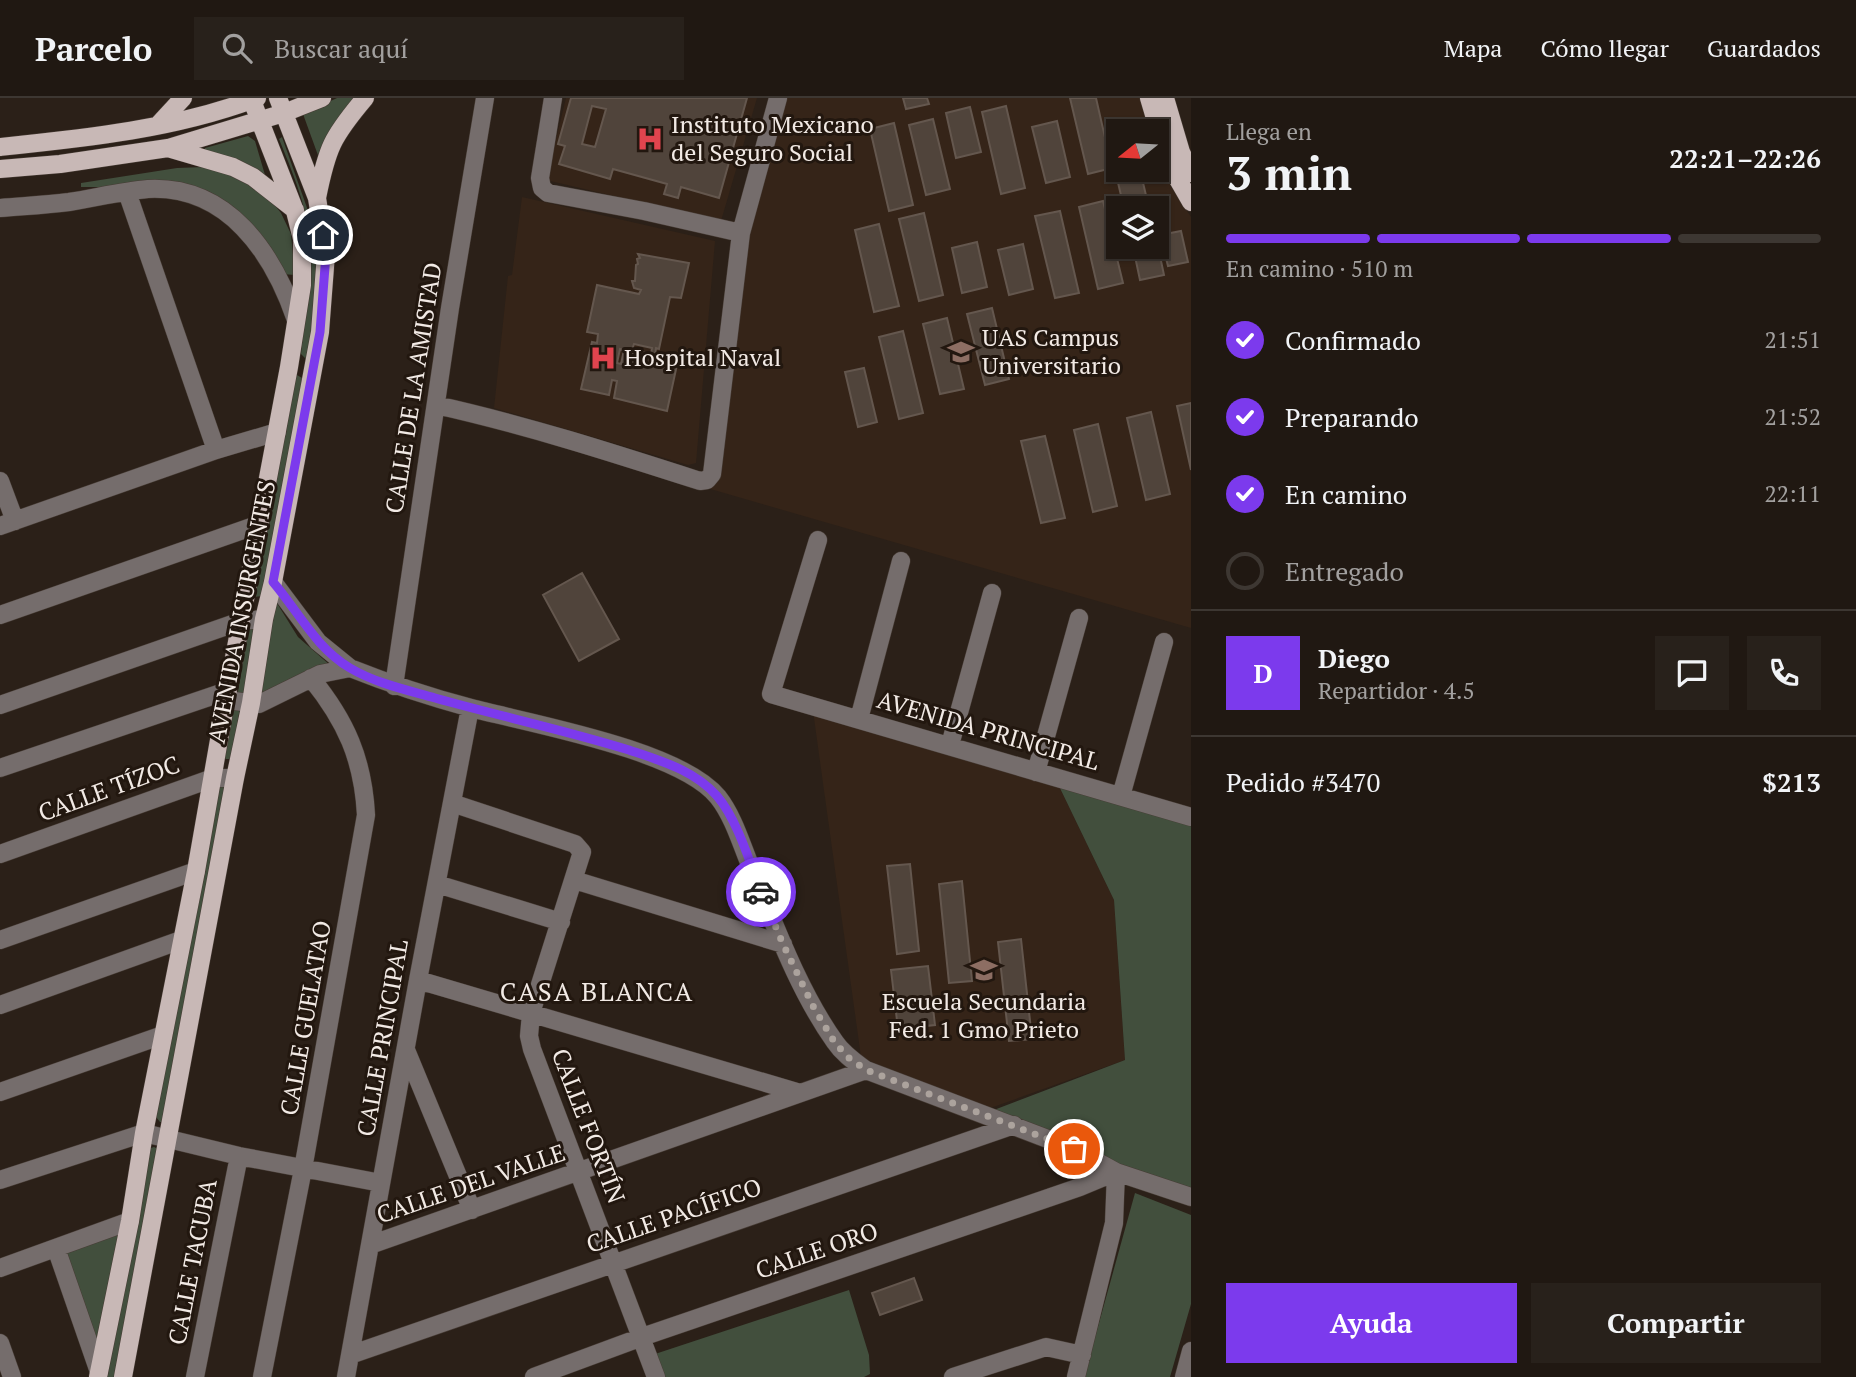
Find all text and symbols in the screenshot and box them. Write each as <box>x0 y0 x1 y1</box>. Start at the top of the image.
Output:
search box <box>194 17 684 80</box>
text: Parcelo <box>35 27 152 70</box>
icon: search <box>218 29 256 67</box>
text: Buscar aquí <box>274 31 408 65</box>
text: Mapa <box>1444 32 1502 64</box>
text: Cómo llegar <box>1540 32 1669 64</box>
text: Guardados <box>1707 32 1821 64</box>
place label: Instituto Mexicano del Seguro Social <box>671 108 874 168</box>
text: Llega en <box>1226 116 1312 147</box>
north arrow <box>1106 119 1169 182</box>
map controls <box>1106 119 1169 259</box>
hospital icon: Instituto Mexicano del Seguro Social <box>635 124 665 154</box>
text: 22:21–22:26 <box>1669 141 1821 175</box>
text: 3 min <box>1226 142 1352 203</box>
button: layers <box>1106 196 1169 259</box>
pin <box>293 205 353 265</box>
icon: home <box>304 216 342 254</box>
text: En camino · 510 m <box>1226 253 1413 284</box>
street label: CALLE DE LA AMISTAD <box>377 260 449 516</box>
place label: UAS Campus Universitario <box>982 321 1121 381</box>
icon: check <box>1226 321 1264 359</box>
text: Confirmado <box>1285 323 1421 357</box>
text: 21:51 <box>1764 324 1821 355</box>
school or university icon: UAS Campus Universitario <box>946 337 976 367</box>
place label: Hospital Naval <box>624 341 781 373</box>
hospital icon: Hospital Naval <box>588 343 618 373</box>
icon: check <box>1226 398 1264 436</box>
text: Preparando <box>1285 400 1419 434</box>
text: 21:52 <box>1764 401 1821 432</box>
icon: check <box>1226 475 1264 513</box>
text: En camino <box>1285 477 1407 511</box>
street label: AVENIDA INSURGENTES <box>200 478 282 746</box>
text: 22:11 <box>1764 478 1821 509</box>
text: Entregado <box>1285 554 1404 588</box>
button: chat <box>1655 636 1729 710</box>
button: phone <box>1747 636 1821 710</box>
text: Diego <box>1318 641 1390 675</box>
text: D <box>1253 656 1273 690</box>
text: Repartidor · 4.5 <box>1318 675 1475 706</box>
street label: AVENIDA PRINCIPAL <box>874 683 1103 777</box>
street label: CALLE TÍZOC <box>34 748 184 828</box>
text: Pedido #3470 <box>1226 765 1380 799</box>
text: $213 <box>1762 765 1821 799</box>
courier <box>726 857 796 927</box>
icon: car <box>742 873 780 911</box>
street label: CALLE GUELATAO <box>272 918 338 1118</box>
street label: CALLE PRINCIPAL <box>349 937 415 1139</box>
school or university icon: Escuela Secundaria Fed. 1 Gmo Prieto <box>969 955 999 985</box>
district label: CASA BLANCA <box>500 974 694 1008</box>
place label: Escuela Secundaria Fed. 1 Gmo Prieto <box>882 985 1086 1045</box>
street label: CALLE FORTÍN <box>545 1044 633 1208</box>
pin <box>1044 1119 1104 1179</box>
icon: bag <box>1055 1130 1093 1168</box>
street label: CALLE DEL VALLE <box>372 1136 569 1230</box>
street label: CALLE PACÍFICO <box>582 1170 765 1260</box>
street label: CALLE TACUBA <box>160 1176 224 1347</box>
street label: CALLE ORO <box>751 1214 882 1286</box>
button: Ayuda <box>1226 1283 1517 1363</box>
button: Compartir <box>1531 1283 1821 1363</box>

